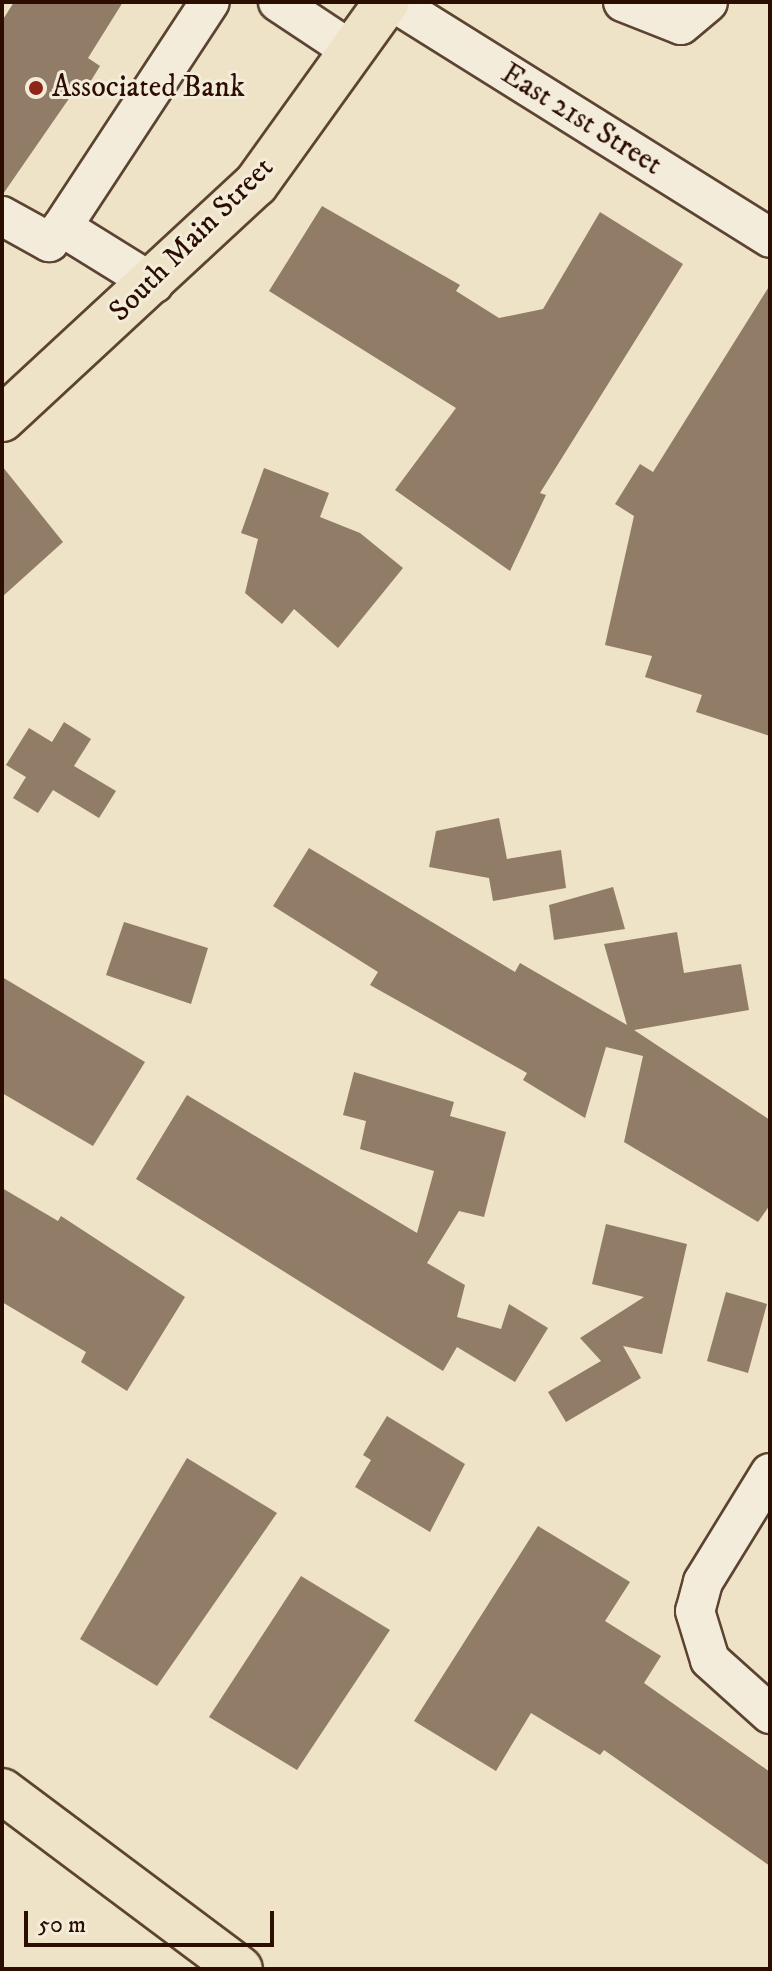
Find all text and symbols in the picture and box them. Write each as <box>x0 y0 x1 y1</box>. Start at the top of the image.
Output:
street label: East 21st Street <box>494 56 668 184</box>
place label: Associated Bank <box>52 70 245 106</box>
marker: Associated Bank <box>27 79 45 97</box>
street label: South Main Street <box>102 150 282 330</box>
scale bar <box>28 1895 278 1945</box>
text: 50 m <box>38 1910 86 1940</box>

